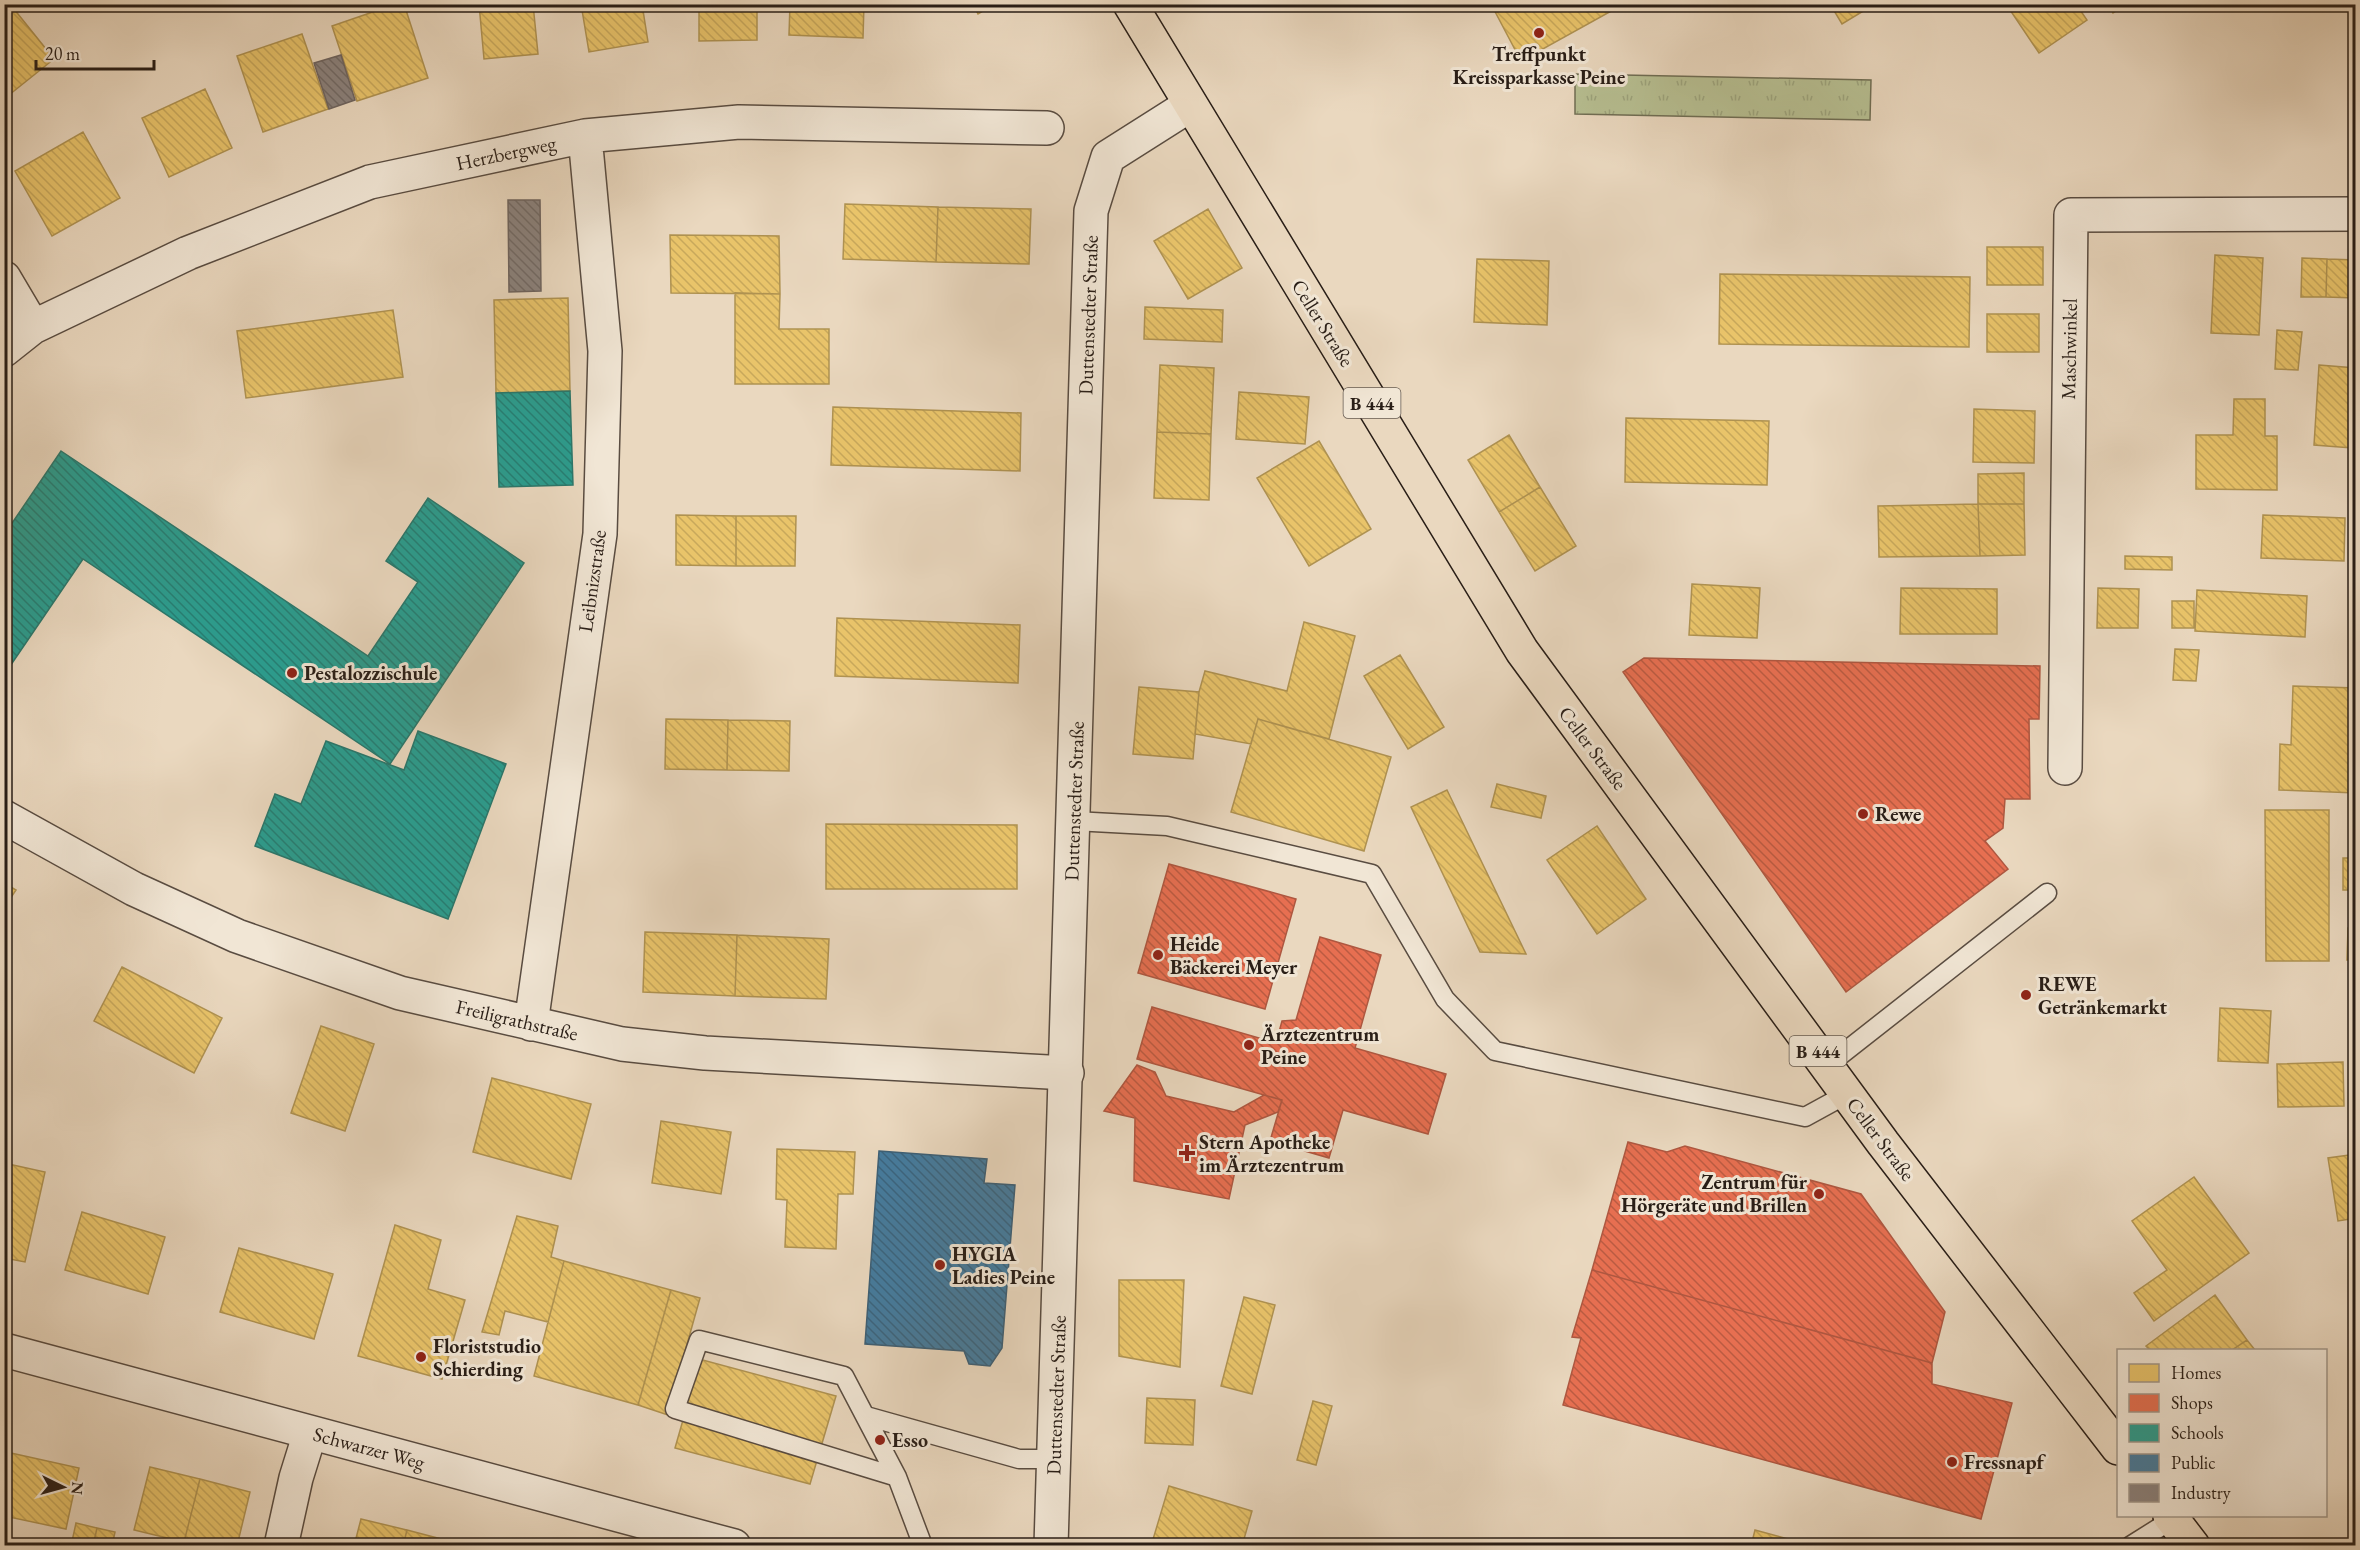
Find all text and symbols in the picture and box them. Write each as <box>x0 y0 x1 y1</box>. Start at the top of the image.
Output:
marker: Treffpunkt Kreissparkasse Peine <box>1532 26 1546 40</box>
scale bar <box>36 33 154 71</box>
place label: Treffpunkt Kreissparkasse Peine <box>1453 41 1625 90</box>
text: 20 m <box>45 42 80 65</box>
street label: Herzbergweg <box>454 130 559 176</box>
street label: Duttenstedter Straße <box>1072 234 1104 395</box>
street label: Celler Straße <box>1286 274 1360 372</box>
street label: Maschwinkel <box>2055 298 2083 400</box>
road number: B 444 <box>1344 388 1400 418</box>
street label: Leibnizstraße <box>572 528 612 634</box>
place label: Pestalozzischule <box>304 660 437 686</box>
marker: Pestalozzischule <box>285 666 299 680</box>
street label: Celler Straße <box>1553 701 1633 795</box>
street label: Duttenstedter Straße <box>1058 720 1090 881</box>
place label: Rewe <box>1875 801 1921 827</box>
marker: Rewe <box>1856 807 1870 821</box>
place label: Heide Bäckerei Meyer <box>1170 931 1298 980</box>
marker: Heide Bäckerei Meyer <box>1151 948 1165 962</box>
place label: REWE Getränkemarkt <box>2038 971 2168 1020</box>
marker: REWE Getränkemarkt <box>2019 988 2033 1002</box>
street label: Freiligrathstraße <box>453 993 581 1047</box>
place label: Ärztezentrum Peine <box>1260 1021 1379 1070</box>
road number: B 444 <box>1790 1036 1846 1066</box>
marker: Ärztezentrum Peine <box>1242 1038 1256 1052</box>
street label: Celler Straße <box>1841 1092 1921 1186</box>
place label: Stern Apotheke im Ärztezentrum <box>1199 1129 1344 1178</box>
marker: Stern Apotheke im Ärztezentrum <box>1180 1146 1194 1160</box>
place label: Zentrum für Hörgeräte und Brillen <box>1621 1169 1808 1218</box>
marker: Zentrum für Hörgeräte und Brillen <box>1812 1187 1826 1201</box>
place label: HYGIA Ladies Peine <box>952 1241 1055 1290</box>
marker: HYGIA Ladies Peine <box>933 1258 947 1272</box>
street label: Duttenstedter Straße <box>1040 1314 1072 1475</box>
place label: Floriststudio Schierding <box>433 1333 541 1382</box>
legend <box>2117 1349 2327 1517</box>
marker: Floriststudio Schierding <box>414 1350 428 1364</box>
text: Homes <box>2171 1361 2222 1384</box>
text: Shops <box>2171 1391 2213 1414</box>
street label: Schwarzer Weg <box>311 1421 428 1475</box>
text: Schools <box>2171 1421 2224 1444</box>
place label: Esso <box>892 1427 928 1453</box>
marker: Esso <box>873 1433 887 1447</box>
place label: Fressnapf <box>1964 1449 2047 1475</box>
text: Public <box>2171 1451 2215 1474</box>
marker: Fressnapf <box>1945 1455 1959 1469</box>
north arrow <box>33 1457 93 1517</box>
text: N <box>66 1481 88 1496</box>
text: Industry <box>2171 1481 2231 1504</box>

